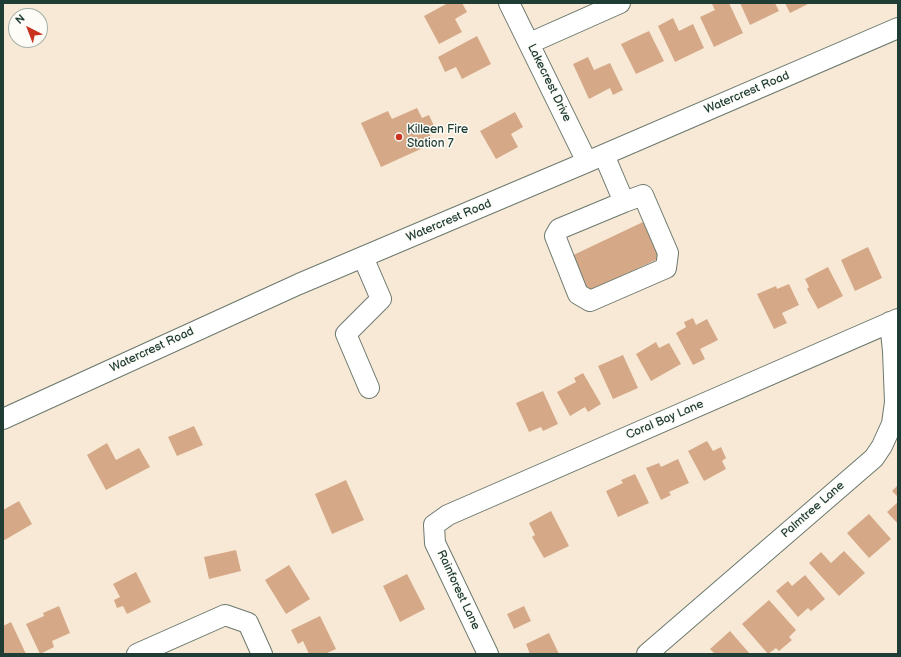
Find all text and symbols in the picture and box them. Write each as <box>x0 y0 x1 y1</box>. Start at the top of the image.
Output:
north arrow <box>8 8 48 48</box>
text: N <box>13 12 28 27</box>
street label: Lakecrest Drive <box>524 42 574 124</box>
street label: Watercrest Road <box>702 69 792 117</box>
place label: Killeen Fire Station 7 <box>407 123 468 151</box>
marker: Killeen Fire Station 7 <box>394 132 404 142</box>
street label: Watercrest Road <box>404 197 494 245</box>
street label: Watercrest Road <box>108 324 196 376</box>
street label: Coral Bay Lane <box>624 397 706 443</box>
street label: Palmtree Lane <box>778 479 848 541</box>
street label: Rainforest Lane <box>433 548 483 632</box>

